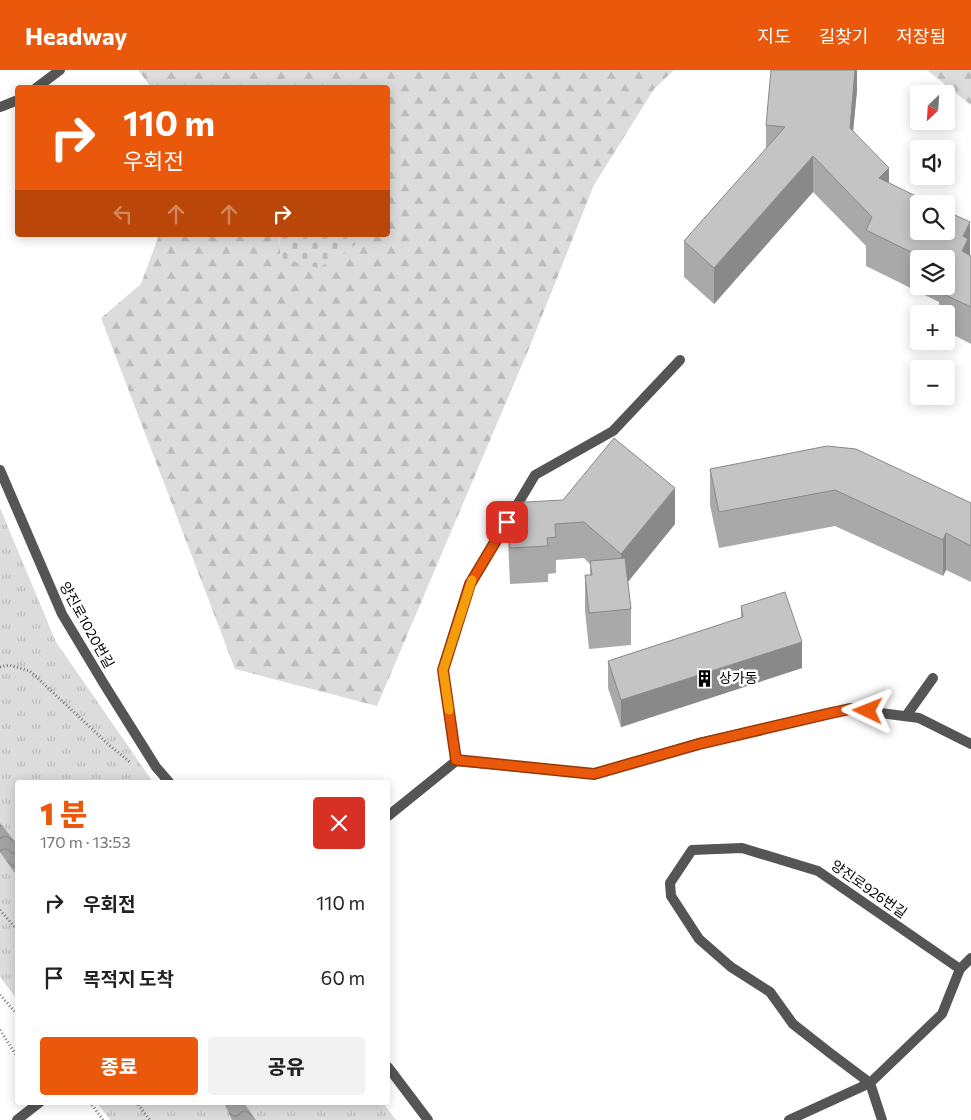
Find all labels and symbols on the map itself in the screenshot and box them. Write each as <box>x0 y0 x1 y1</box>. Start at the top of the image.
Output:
north arrow <box>910 85 955 130</box>
pin <box>486 501 528 543</box>
street label: 양진로1020번길 <box>57 579 118 671</box>
building icon: 상가동 <box>695 668 715 688</box>
place label: 상가동 <box>719 669 758 686</box>
position arrow <box>841 684 893 736</box>
street label: 양진로926번길 <box>828 856 911 921</box>

